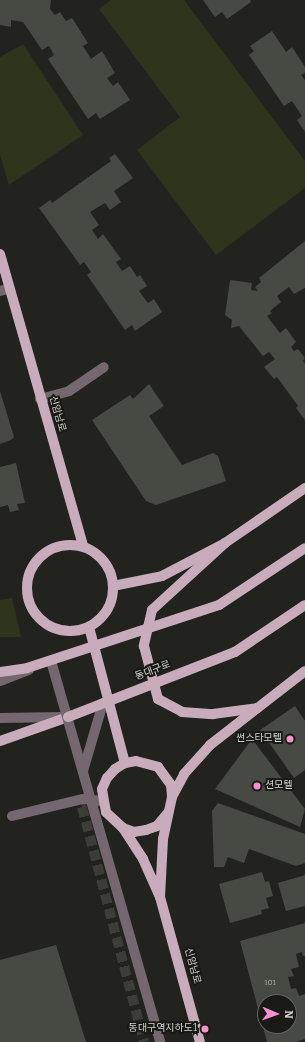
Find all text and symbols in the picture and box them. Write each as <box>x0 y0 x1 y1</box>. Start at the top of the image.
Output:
street label: 신암남로 <box>46 395 68 433</box>
street label: 동대구로 <box>134 659 172 683</box>
place label: 썬스타모텔 <box>236 733 282 745</box>
marker: 썬스타모텔 <box>285 734 295 744</box>
place label: 션모텔 <box>265 780 293 792</box>
marker: 션모텔 <box>252 781 262 791</box>
street label: 신암남로 <box>181 947 203 985</box>
house number: 101 <box>264 978 276 988</box>
north arrow <box>257 994 297 1034</box>
text: N <box>282 1010 295 1019</box>
place label: 동대구역지하도1 <box>129 1023 197 1035</box>
marker: 동대구역지하도1 <box>200 1024 210 1034</box>

